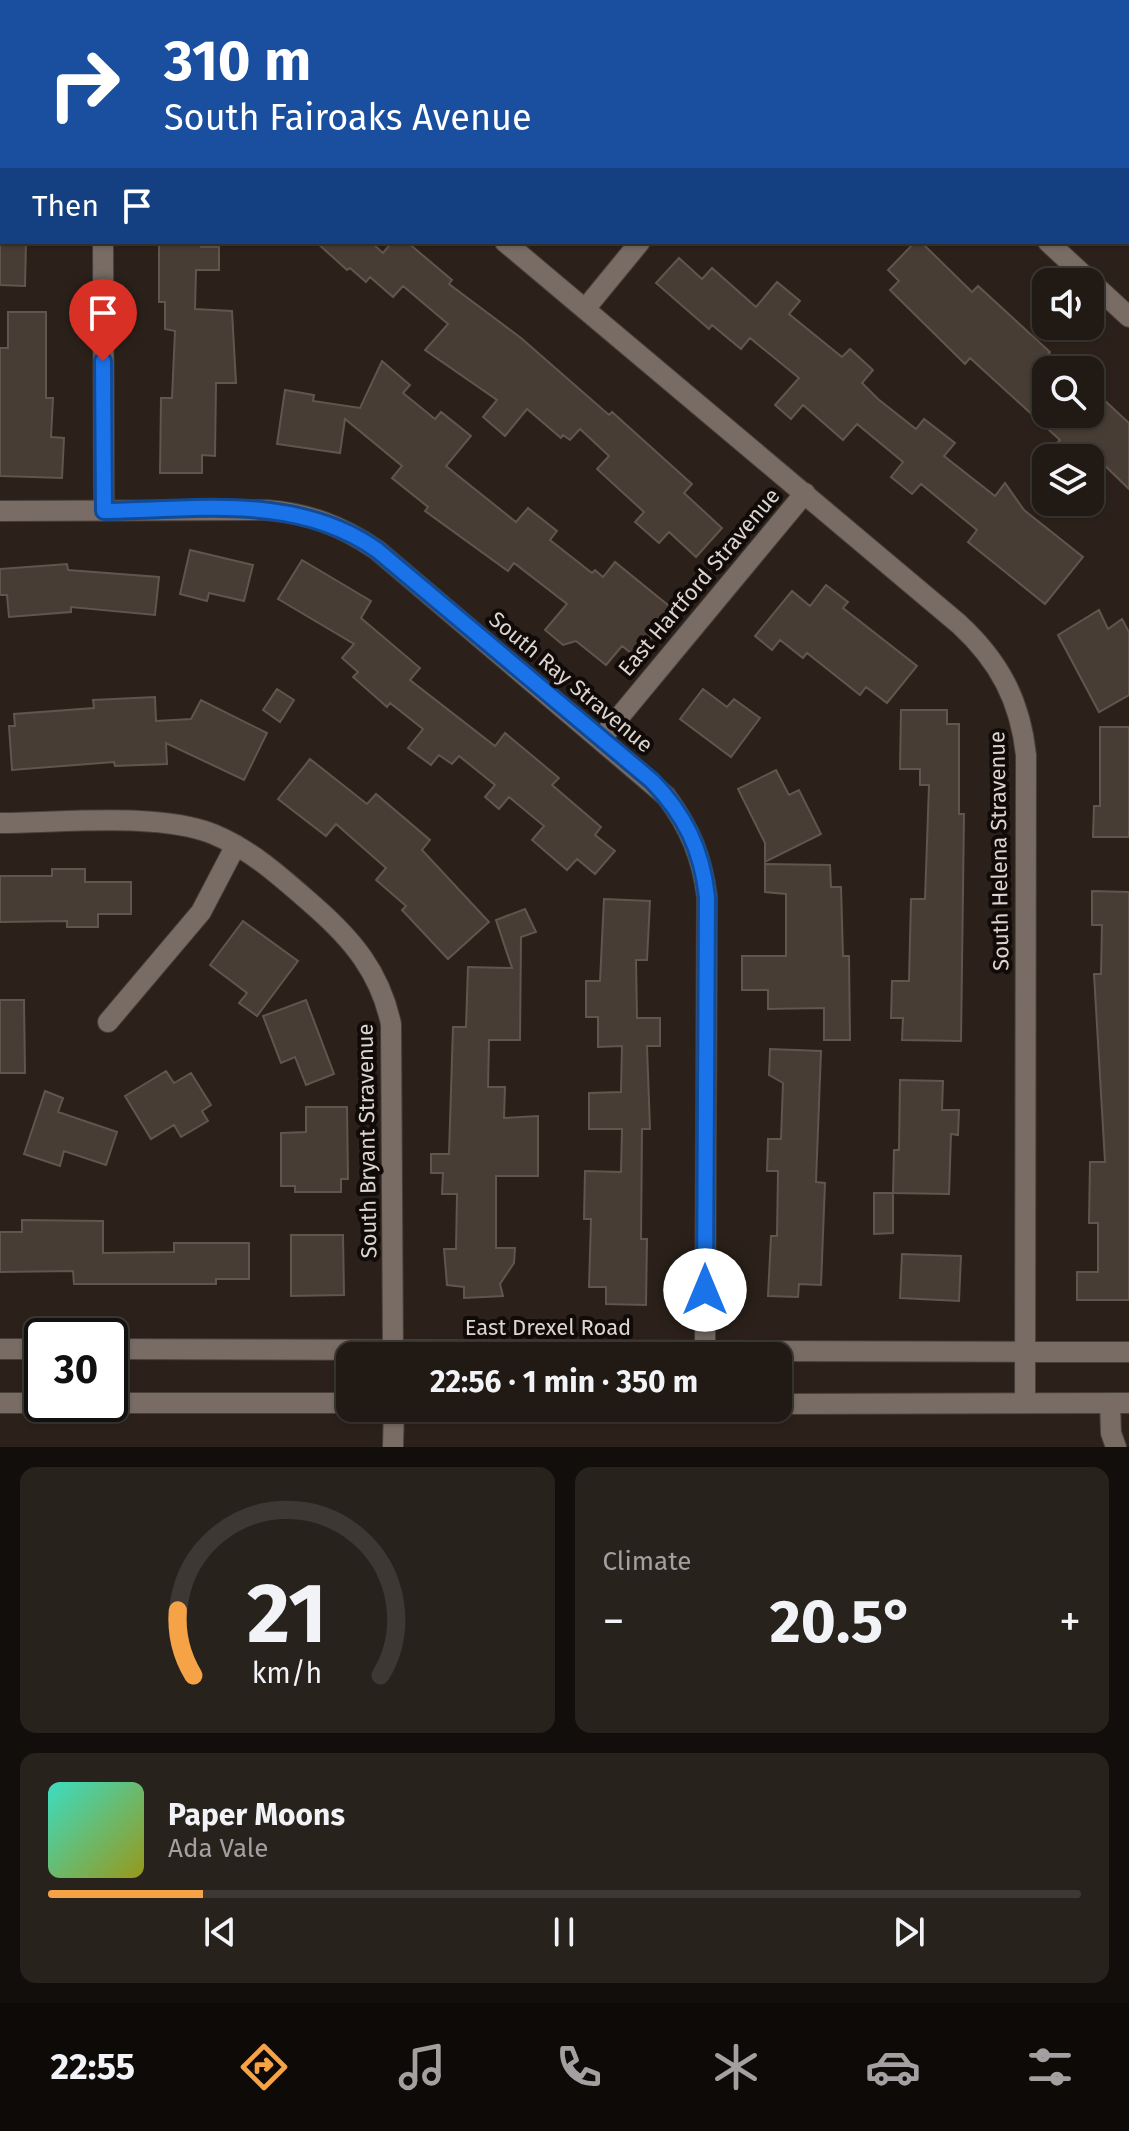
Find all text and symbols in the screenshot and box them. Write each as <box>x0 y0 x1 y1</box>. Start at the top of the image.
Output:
text: 310 m <box>164 28 311 95</box>
icon: right <box>32 32 136 136</box>
text: South Fairoaks Avenue <box>164 96 532 140</box>
icon: arrive <box>115 184 159 228</box>
text: Then <box>32 188 99 224</box>
map controls <box>1032 268 1104 516</box>
button: sound <box>1032 268 1104 340</box>
pin <box>69 279 137 361</box>
icon: arrive <box>81 291 125 335</box>
button: search <box>1032 356 1104 428</box>
button: layers <box>1032 444 1104 516</box>
street label: East Hartford Stravenue <box>612 482 786 682</box>
street label: South Ray Stravenue <box>484 606 658 758</box>
street label: South Helena Stravenue <box>983 731 1015 971</box>
street label: South Bryant Stravenue <box>351 1023 383 1259</box>
position arrow <box>663 1248 747 1332</box>
street label: East Drexel Road <box>465 1314 631 1341</box>
speed limit sign: 30 <box>24 1318 128 1422</box>
text: 22:56 · 1 min · 350 m <box>430 1364 698 1400</box>
text: Climate <box>603 1546 691 1577</box>
text: 21 <box>247 1564 327 1664</box>
text: 20.5° <box>770 1586 914 1658</box>
text: − <box>603 1595 625 1648</box>
text: + <box>1059 1595 1081 1648</box>
text: km/h <box>252 1656 323 1691</box>
text: Paper Moons <box>168 1797 345 1833</box>
text: Ada Vale <box>168 1833 268 1864</box>
icon: previous <box>198 1910 242 1954</box>
icon: pause <box>542 1910 586 1954</box>
icon: next <box>887 1910 931 1954</box>
icon: directions <box>236 2039 292 2095</box>
icon: music <box>394 2039 450 2095</box>
icon: phone <box>551 2039 607 2095</box>
icon: climate <box>708 2039 764 2095</box>
icon: car <box>865 2039 921 2095</box>
icon: filters <box>1022 2039 1078 2095</box>
text: 22:55 <box>51 2045 135 2089</box>

